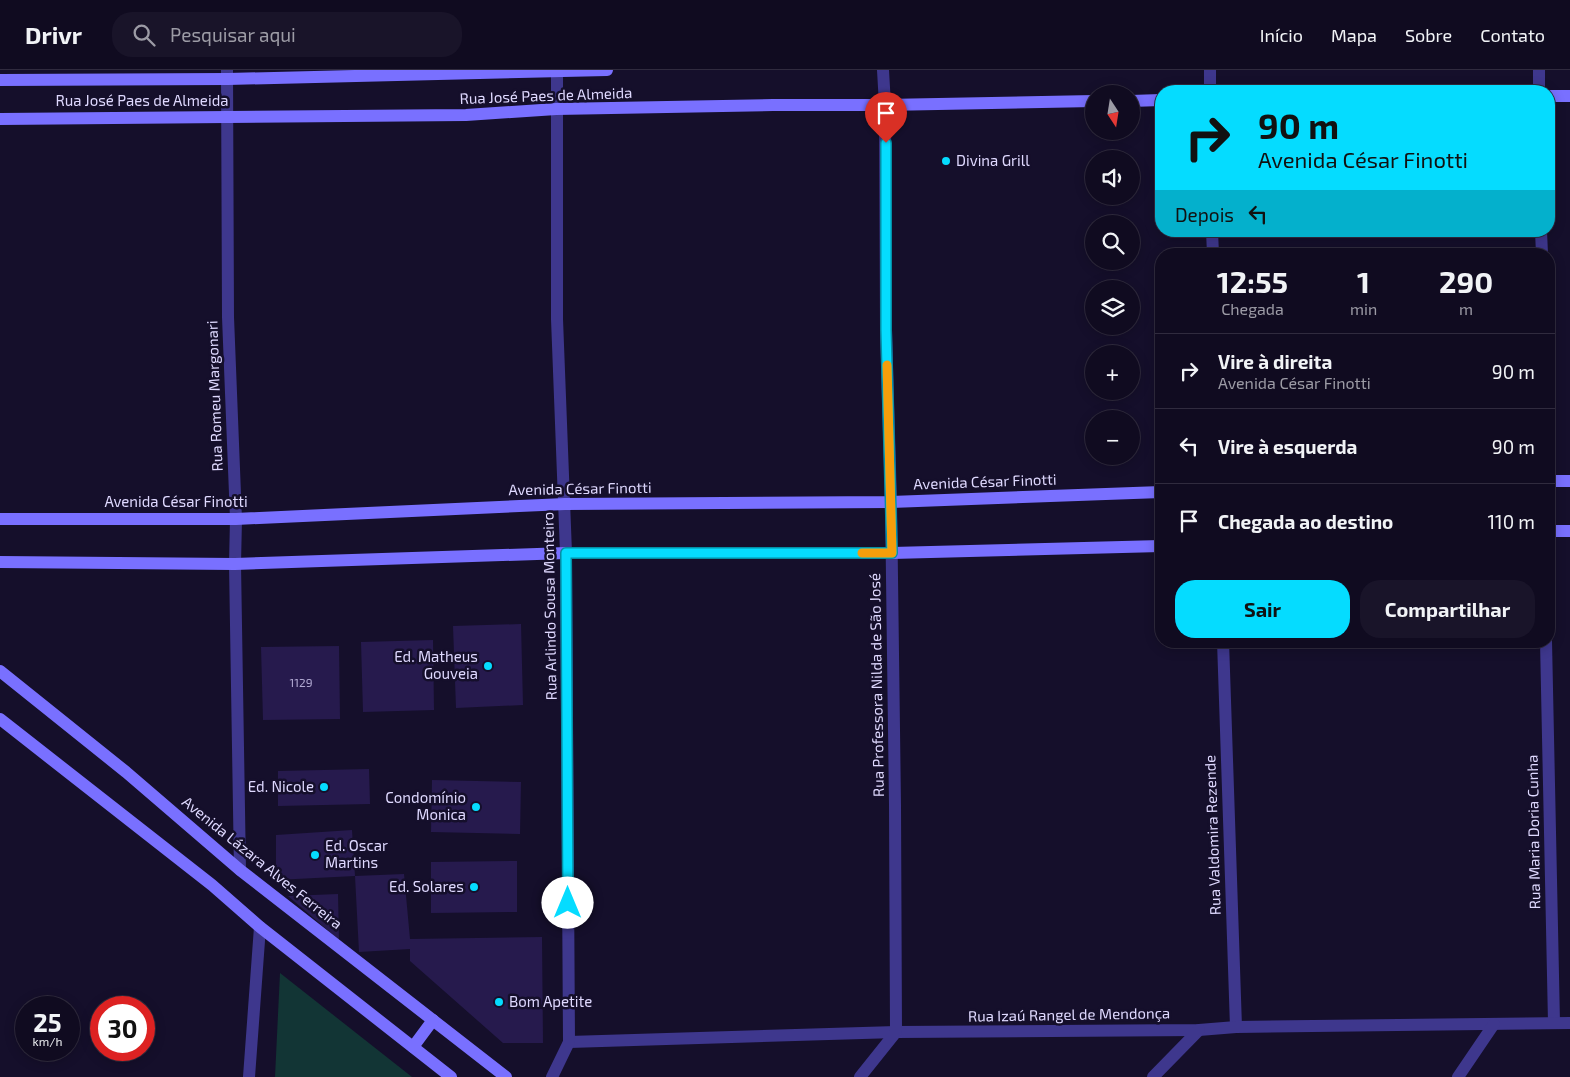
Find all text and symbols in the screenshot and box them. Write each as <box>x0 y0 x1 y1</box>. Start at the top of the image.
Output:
search box <box>112 12 462 57</box>
text: Drivr <box>25 20 82 49</box>
icon: search <box>130 21 158 49</box>
text: Pesquisar aqui <box>170 23 296 46</box>
text: Início <box>1260 24 1303 46</box>
text: Mapa <box>1331 24 1377 46</box>
text: Sobre <box>1405 24 1452 46</box>
text: Contato <box>1480 24 1545 46</box>
street label: Rua José Paes de Almeida <box>459 83 633 107</box>
north arrow <box>1085 85 1140 140</box>
map controls <box>1085 85 1140 465</box>
street label: Rua José Paes de Almeida <box>56 91 228 109</box>
pin <box>865 92 907 143</box>
icon: arrive <box>872 99 900 127</box>
text: 90 m <box>1258 104 1339 146</box>
icon: right <box>1175 105 1240 170</box>
text: Avenida César Finotti <box>1258 146 1468 172</box>
button: sound <box>1085 150 1140 205</box>
place label: Divina Grill <box>956 151 1030 169</box>
marker: Divina Grill <box>940 155 952 167</box>
icon: left <box>1244 200 1272 228</box>
text: Depois <box>1175 203 1234 226</box>
button: search <box>1085 215 1140 270</box>
text: 12:55 <box>1217 263 1288 299</box>
text: 1 <box>1357 263 1370 299</box>
text: 290 <box>1439 263 1493 299</box>
button: layers <box>1085 280 1140 335</box>
text: Chegada <box>1221 299 1284 318</box>
text: min <box>1350 299 1377 318</box>
text: m <box>1459 299 1473 318</box>
street label: Rua Romeu Margonari <box>202 320 226 472</box>
button: + <box>1085 345 1140 400</box>
text: Vire à direita <box>1218 350 1332 373</box>
icon: right <box>1175 357 1203 385</box>
text: 90 m <box>1492 360 1535 383</box>
text: Avenida César Finotti <box>1218 373 1371 392</box>
button: − <box>1085 410 1140 465</box>
icon: left <box>1175 432 1203 460</box>
text: Vire à esquerda <box>1218 435 1357 458</box>
text: 90 m <box>1492 435 1535 458</box>
street label: Avenida César Finotti <box>913 470 1057 492</box>
street label: Avenida César Finotti <box>508 478 652 498</box>
street label: Avenida César Finotti <box>104 492 248 510</box>
icon: arrive <box>1175 507 1203 535</box>
text: Chegada ao destino <box>1218 510 1393 533</box>
text: 110 m <box>1488 510 1535 533</box>
street label: Rua Arlindo Sousa Monteiro <box>538 512 560 700</box>
street label: Rua Professora Nilda de São José <box>865 573 887 797</box>
button: Sair <box>1175 580 1350 638</box>
button: Compartilhar <box>1360 580 1535 638</box>
place label: Ed. Matheus Gouveia <box>394 647 478 682</box>
marker: Ed. Matheus Gouveia <box>482 660 494 672</box>
house number: 1129 <box>289 675 313 689</box>
street label: Rua Valdomira Rezende <box>1200 755 1224 915</box>
street label: Rua Maria Doria Cunha <box>1523 755 1543 909</box>
place label: Ed. Nicole <box>248 777 314 795</box>
marker: Ed. Nicole <box>318 781 330 793</box>
place label: Condomínio Monica <box>385 788 466 823</box>
street label: Avenida Lázara Alves Ferreira <box>179 792 346 932</box>
marker: Condomínio Monica <box>470 801 482 813</box>
place label: Ed. Oscar Martins <box>325 836 388 871</box>
marker: Ed. Oscar Martins <box>309 849 321 861</box>
position arrow <box>541 876 593 928</box>
place label: Ed. Solares <box>389 877 464 895</box>
marker: Ed. Solares <box>468 881 480 893</box>
place label: Bom Apetite <box>509 992 592 1010</box>
speed limit sign: 30 <box>90 996 155 1061</box>
marker: Bom Apetite <box>493 996 505 1008</box>
street label: Rua Izaú Rangel de Mendonça <box>968 1003 1170 1026</box>
text: 25 <box>33 1007 62 1037</box>
text: km/h <box>33 1034 62 1048</box>

